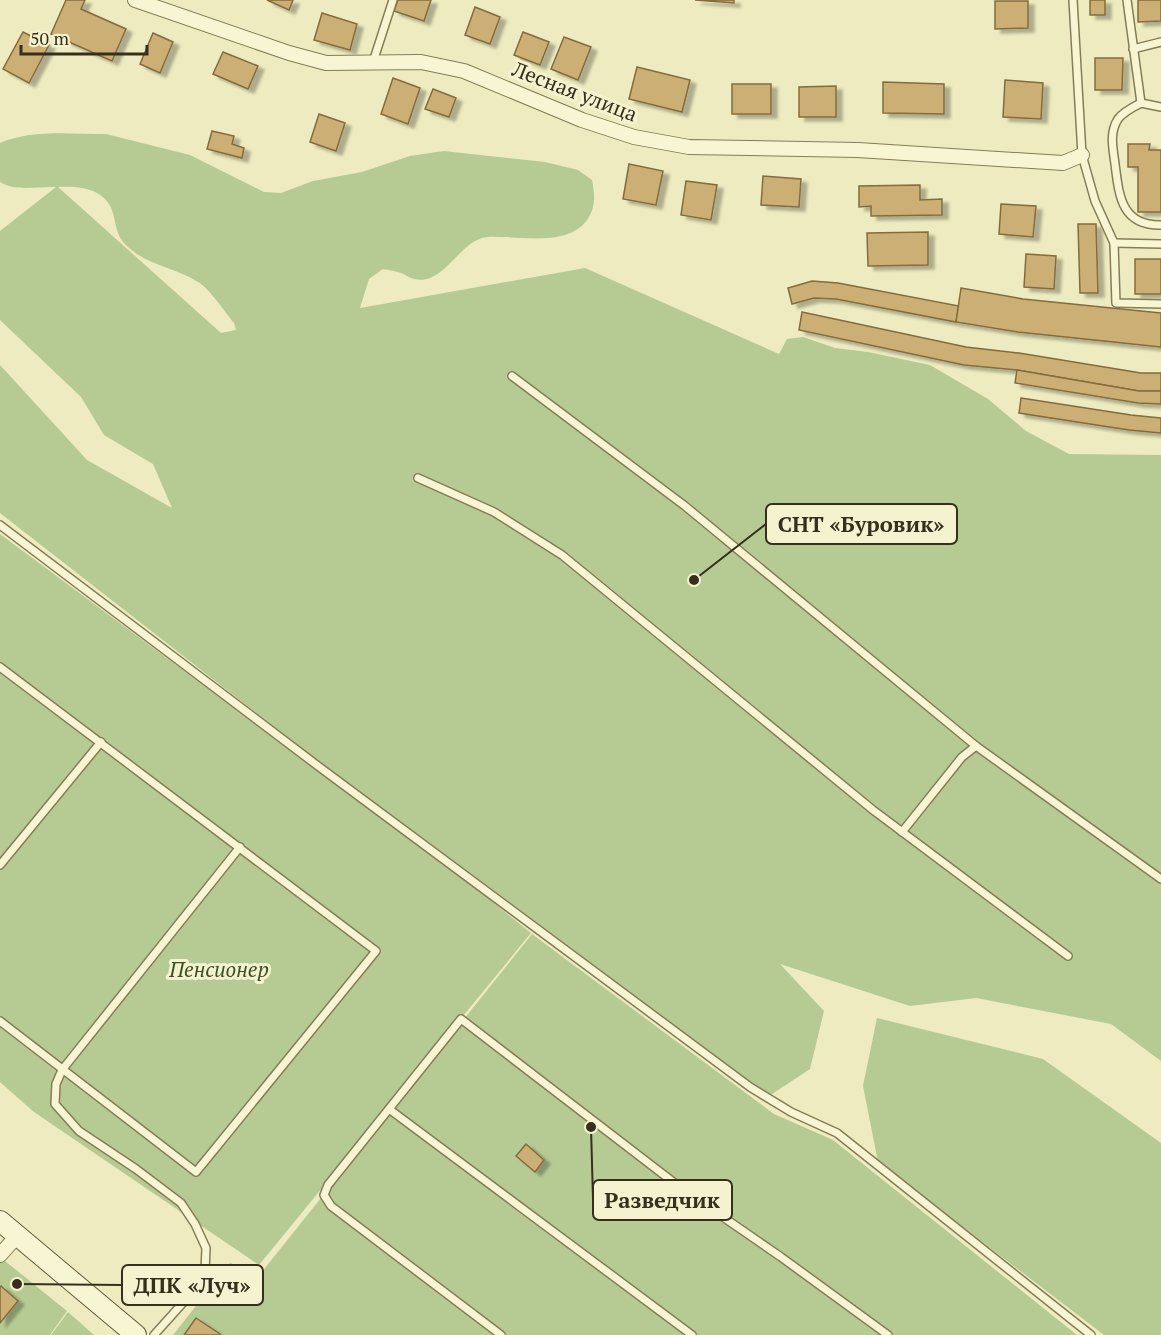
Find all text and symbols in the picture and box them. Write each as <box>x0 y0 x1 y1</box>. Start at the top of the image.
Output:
scale bar <box>21 18 147 56</box>
text: 50 m <box>30 26 70 50</box>
street label: Лесная улица <box>508 54 642 128</box>
callout: СНТ «Буровик» <box>766 504 957 544</box>
text: СНТ «Буровик» <box>778 509 944 538</box>
park label: Пенсионер <box>168 955 269 983</box>
callout: Разведчик <box>593 1180 732 1220</box>
text: Разведчик <box>604 1185 721 1214</box>
callout: ДПК «Луч» <box>122 1265 263 1305</box>
text: ДПК «Луч» <box>133 1270 251 1299</box>

